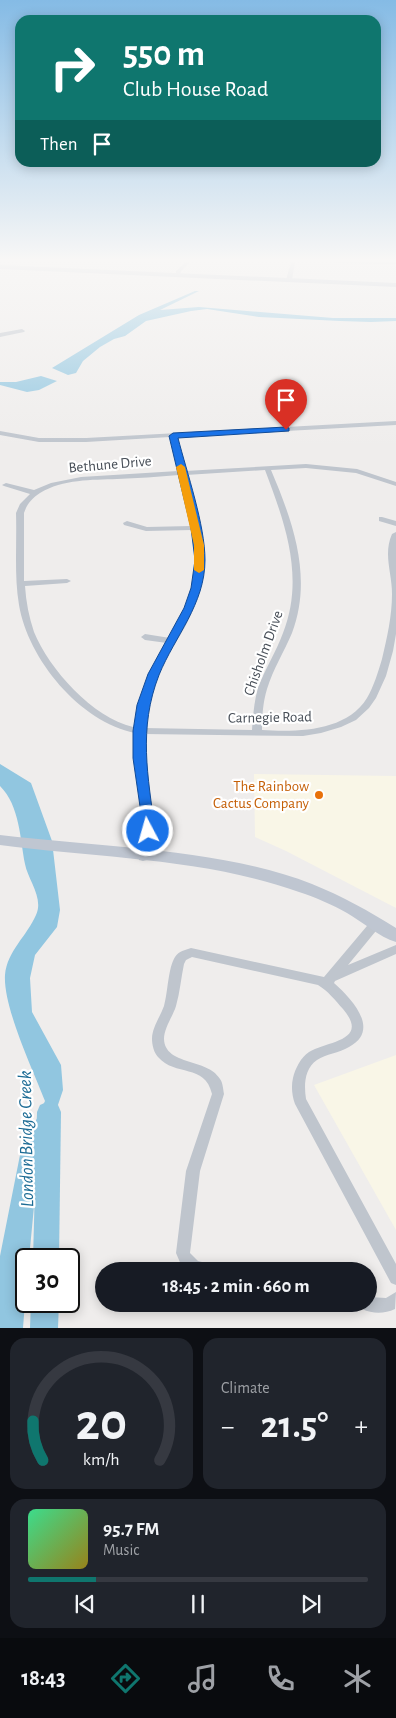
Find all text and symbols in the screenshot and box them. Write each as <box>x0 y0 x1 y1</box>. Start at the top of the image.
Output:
icon: right <box>40 35 105 100</box>
text: 550 m <box>123 37 205 72</box>
text: Club House Road <box>123 78 268 100</box>
icon: arrive <box>88 130 116 158</box>
text: Then <box>40 135 78 154</box>
pin <box>265 379 307 430</box>
icon: arrive <box>272 386 300 414</box>
street label: Bethune Drive <box>68 453 152 476</box>
street label: Chisholm Drive <box>241 609 286 698</box>
street label: Carnegie Road <box>228 709 312 726</box>
place label: The Rainbow Cactus Company <box>213 779 310 811</box>
marker: The Rainbow Cactus Company <box>313 789 325 801</box>
position arrow <box>121 804 173 856</box>
water label: London Bridge Creek <box>16 1070 37 1208</box>
speed limit sign: 30 <box>15 1248 80 1313</box>
text: 18:45 · 2 min · 660 m <box>162 1277 310 1296</box>
text: Climate <box>221 1380 270 1396</box>
text: 20 <box>76 1397 127 1449</box>
text: 21.5° <box>261 1407 328 1445</box>
text: − <box>221 1413 234 1441</box>
text: + <box>355 1413 368 1441</box>
text: km/h <box>83 1451 120 1469</box>
text: 95.7 FM <box>103 1520 159 1539</box>
text: Music <box>103 1542 139 1558</box>
icon: previous <box>71 1590 99 1618</box>
icon: pause <box>184 1590 212 1618</box>
icon: next <box>297 1590 325 1618</box>
icon: directions <box>108 1661 143 1696</box>
icon: music <box>185 1661 220 1696</box>
icon: phone <box>263 1661 298 1696</box>
icon: climate <box>340 1661 375 1696</box>
text: 18:43 <box>21 1667 66 1689</box>

